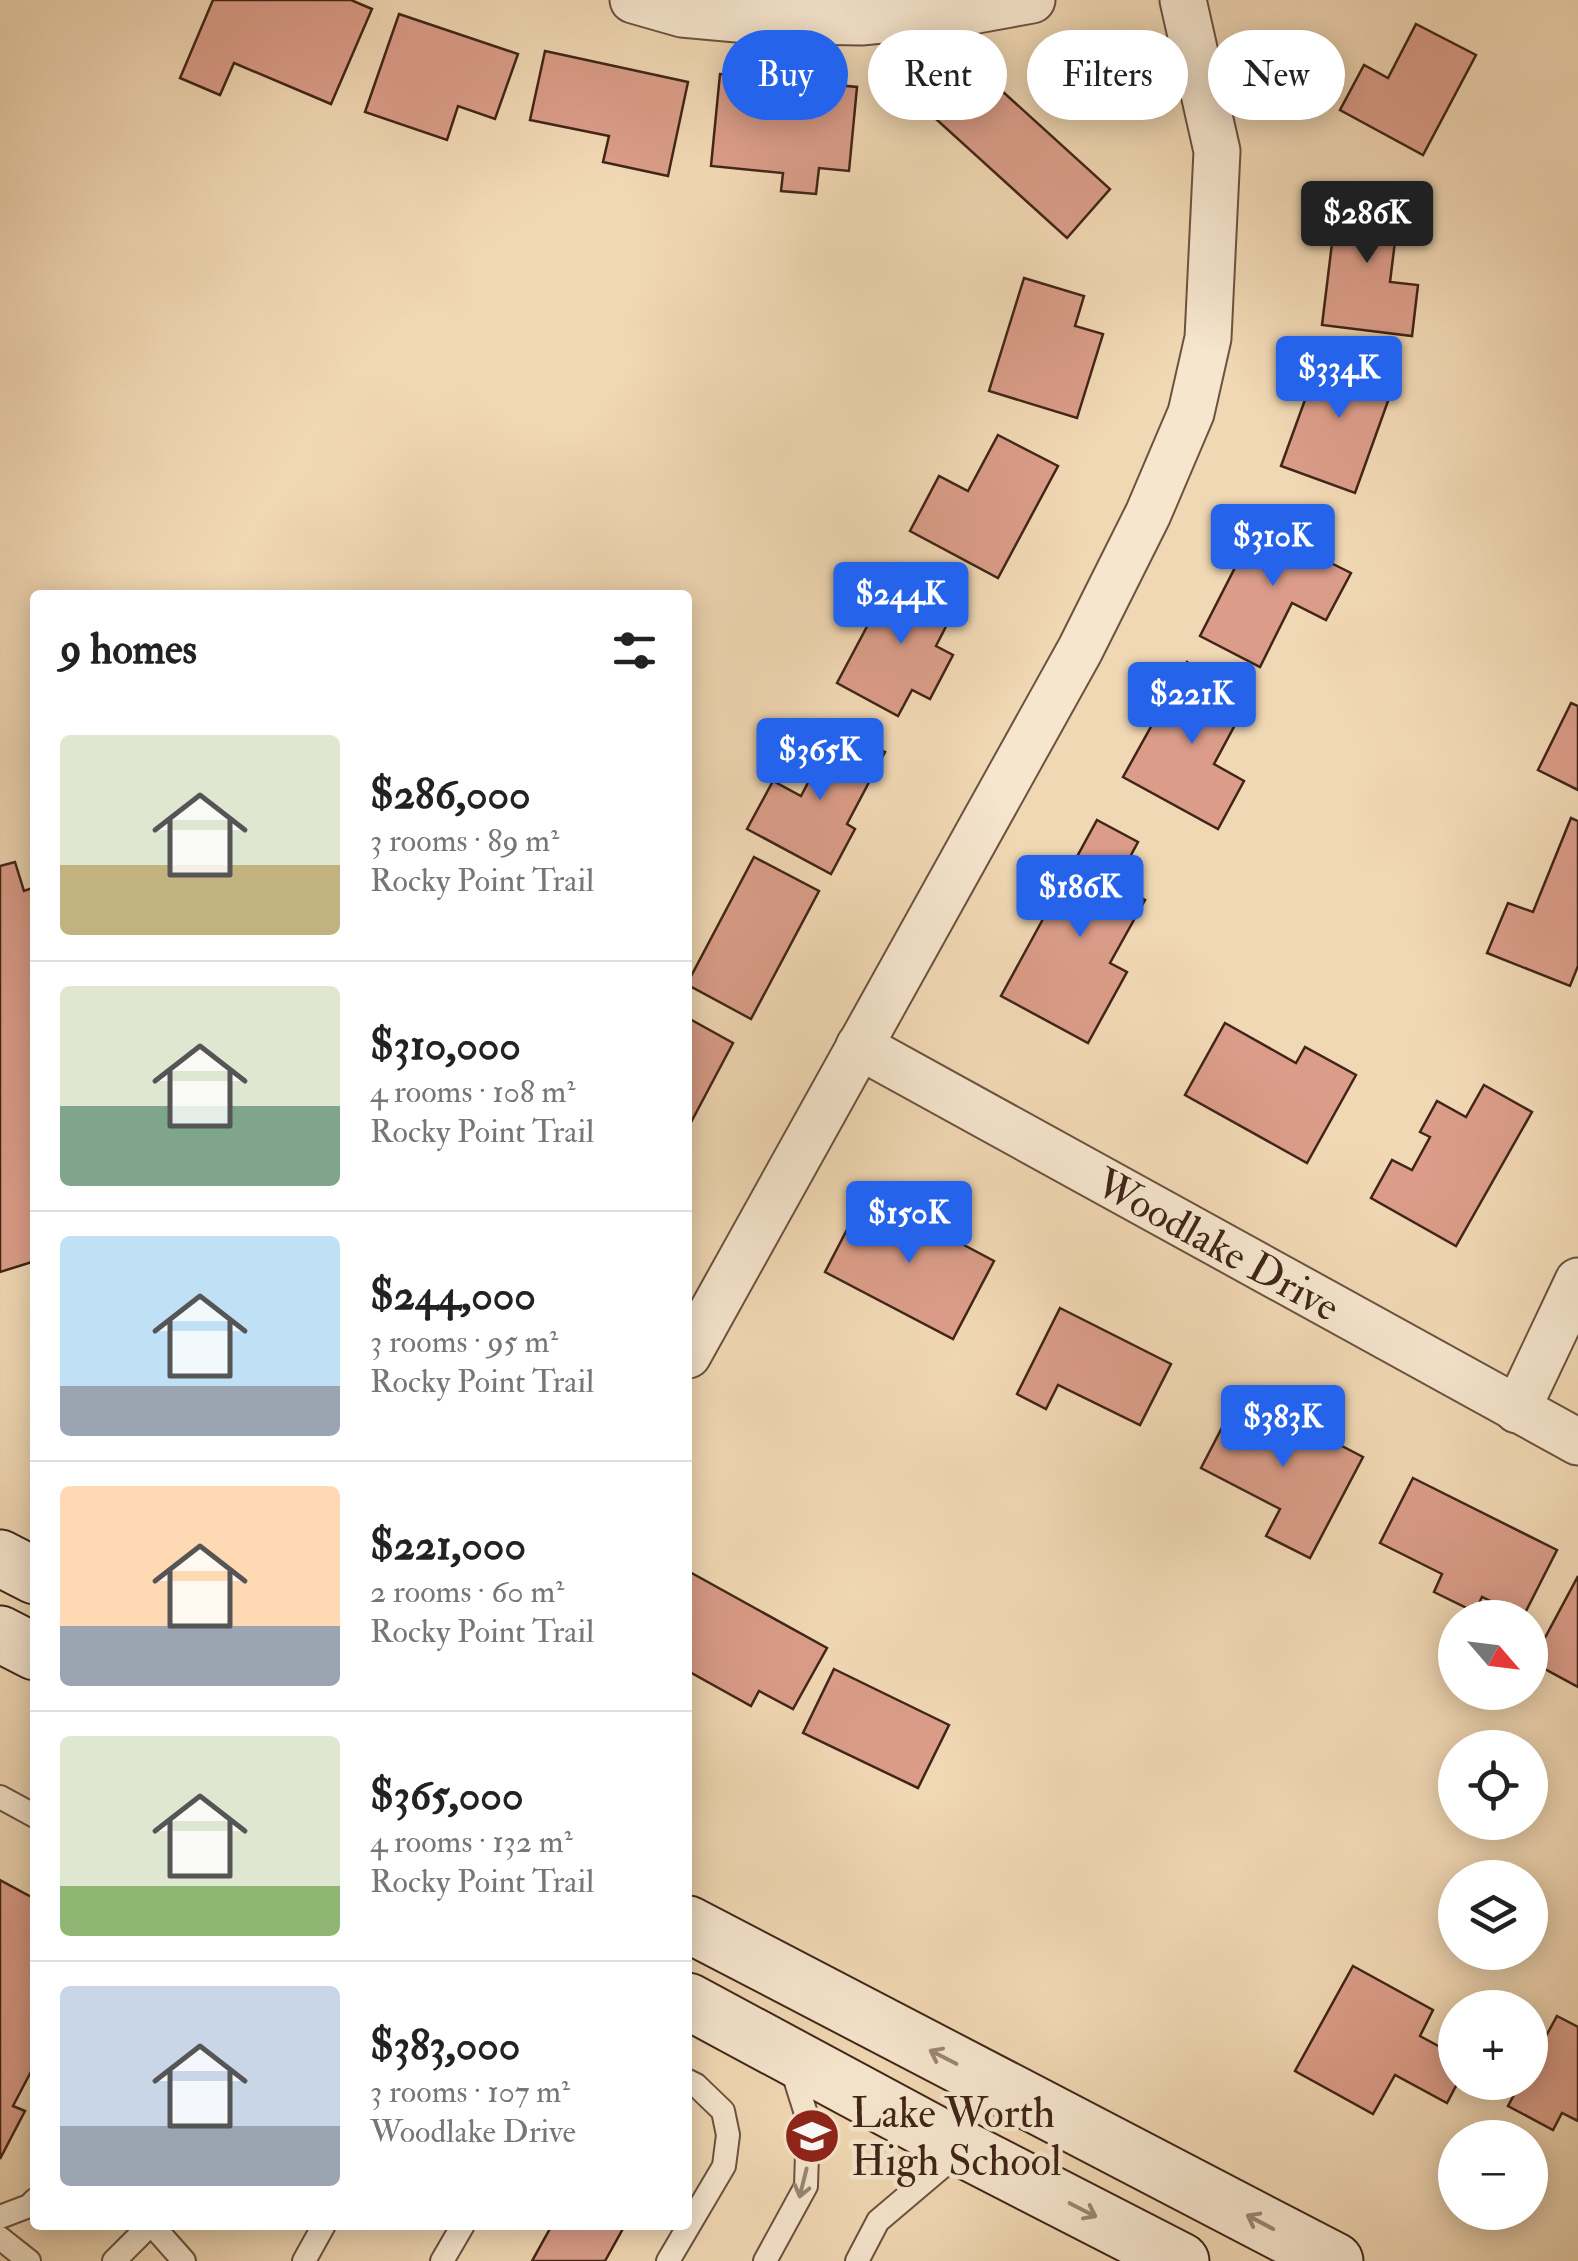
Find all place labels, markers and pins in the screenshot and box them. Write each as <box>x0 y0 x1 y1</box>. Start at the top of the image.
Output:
pin: $286K <box>1297 181 1437 266</box>
pin: $334K <box>1269 336 1409 421</box>
pin: $310K <box>1203 504 1343 589</box>
pin: $244K <box>831 562 971 647</box>
pin: $221K <box>1122 662 1262 747</box>
pin: $365K <box>750 718 890 803</box>
pin: $186K <box>1010 855 1150 940</box>
pin: $150K <box>839 1181 979 1266</box>
pin: $383K <box>1213 1385 1353 1470</box>
place label: Lake Worth High School <box>851 2088 1062 2188</box>
school or university icon: Lake Worth High School <box>782 2106 842 2166</box>

